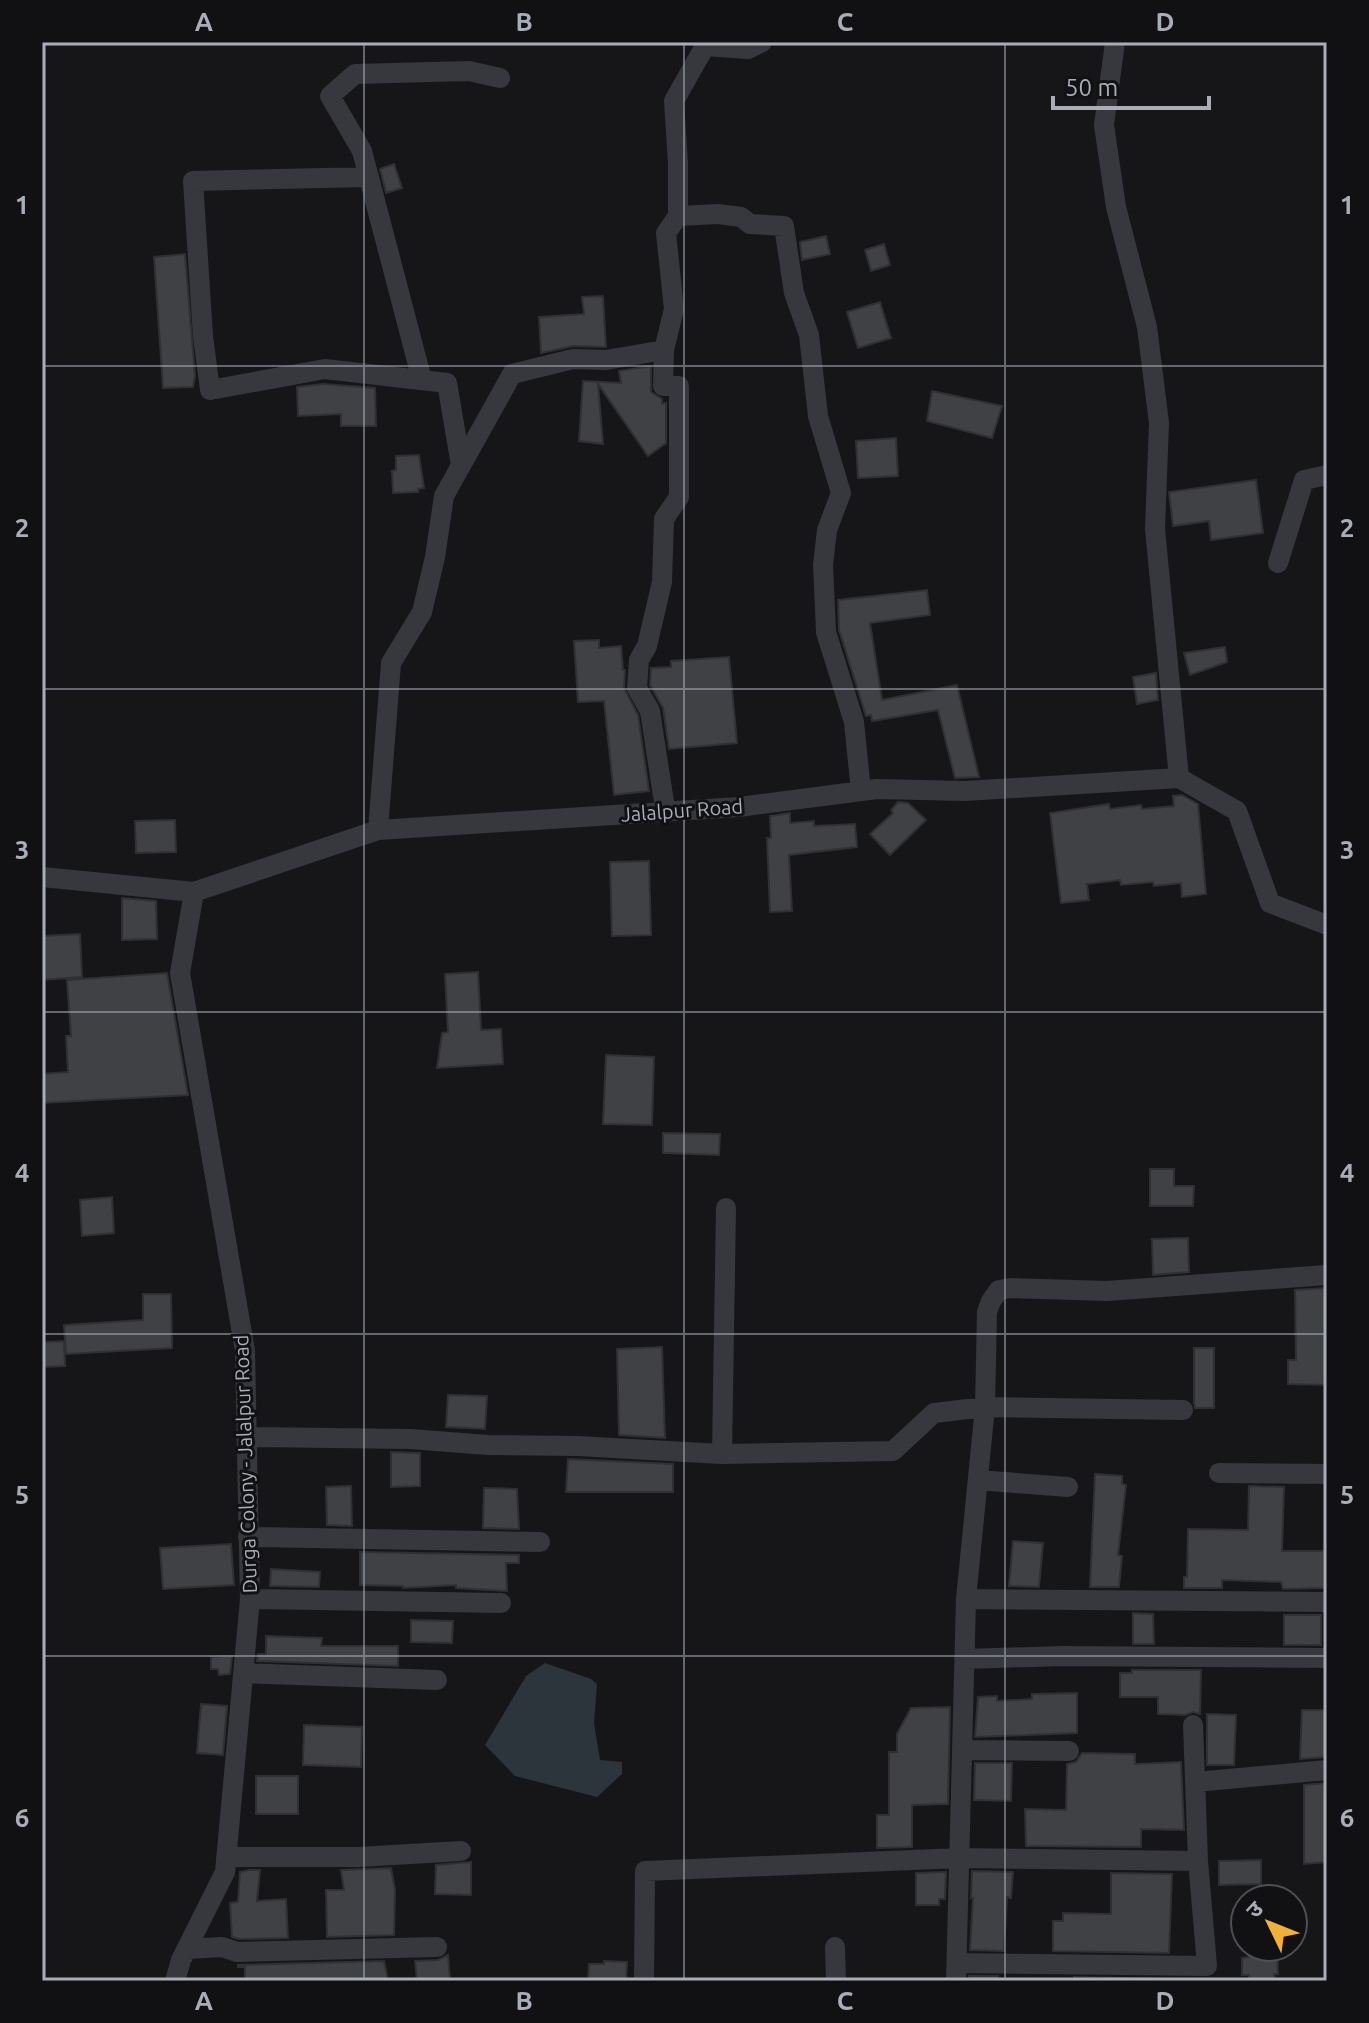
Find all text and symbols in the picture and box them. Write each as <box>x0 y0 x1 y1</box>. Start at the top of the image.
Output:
text: A <box>195 7 214 36</box>
text: B <box>515 7 533 36</box>
text: C <box>837 7 854 36</box>
text: D <box>1156 7 1174 36</box>
scale bar <box>1053 60 1209 110</box>
text: 50 m <box>1065 74 1118 101</box>
text: 1 <box>15 190 29 219</box>
text: 1 <box>1340 190 1354 219</box>
text: 2 <box>15 513 29 542</box>
text: 2 <box>1340 513 1354 542</box>
street label: Jalalpur Road <box>620 794 744 826</box>
text: 3 <box>15 835 29 864</box>
text: 3 <box>1340 835 1354 864</box>
text: 4 <box>15 1158 29 1187</box>
text: 4 <box>1340 1158 1354 1187</box>
street label: Durga Colony - Jalalpur Road <box>229 1334 261 1594</box>
text: 5 <box>15 1480 29 1509</box>
text: 5 <box>1340 1480 1354 1509</box>
text: 6 <box>15 1803 29 1832</box>
text: 6 <box>1340 1803 1354 1832</box>
north arrow <box>1229 1883 1309 1963</box>
text: उ <box>1240 1895 1268 1922</box>
text: A <box>195 1986 214 2015</box>
text: B <box>515 1986 533 2015</box>
text: C <box>837 1986 854 2015</box>
text: D <box>1156 1986 1174 2015</box>

